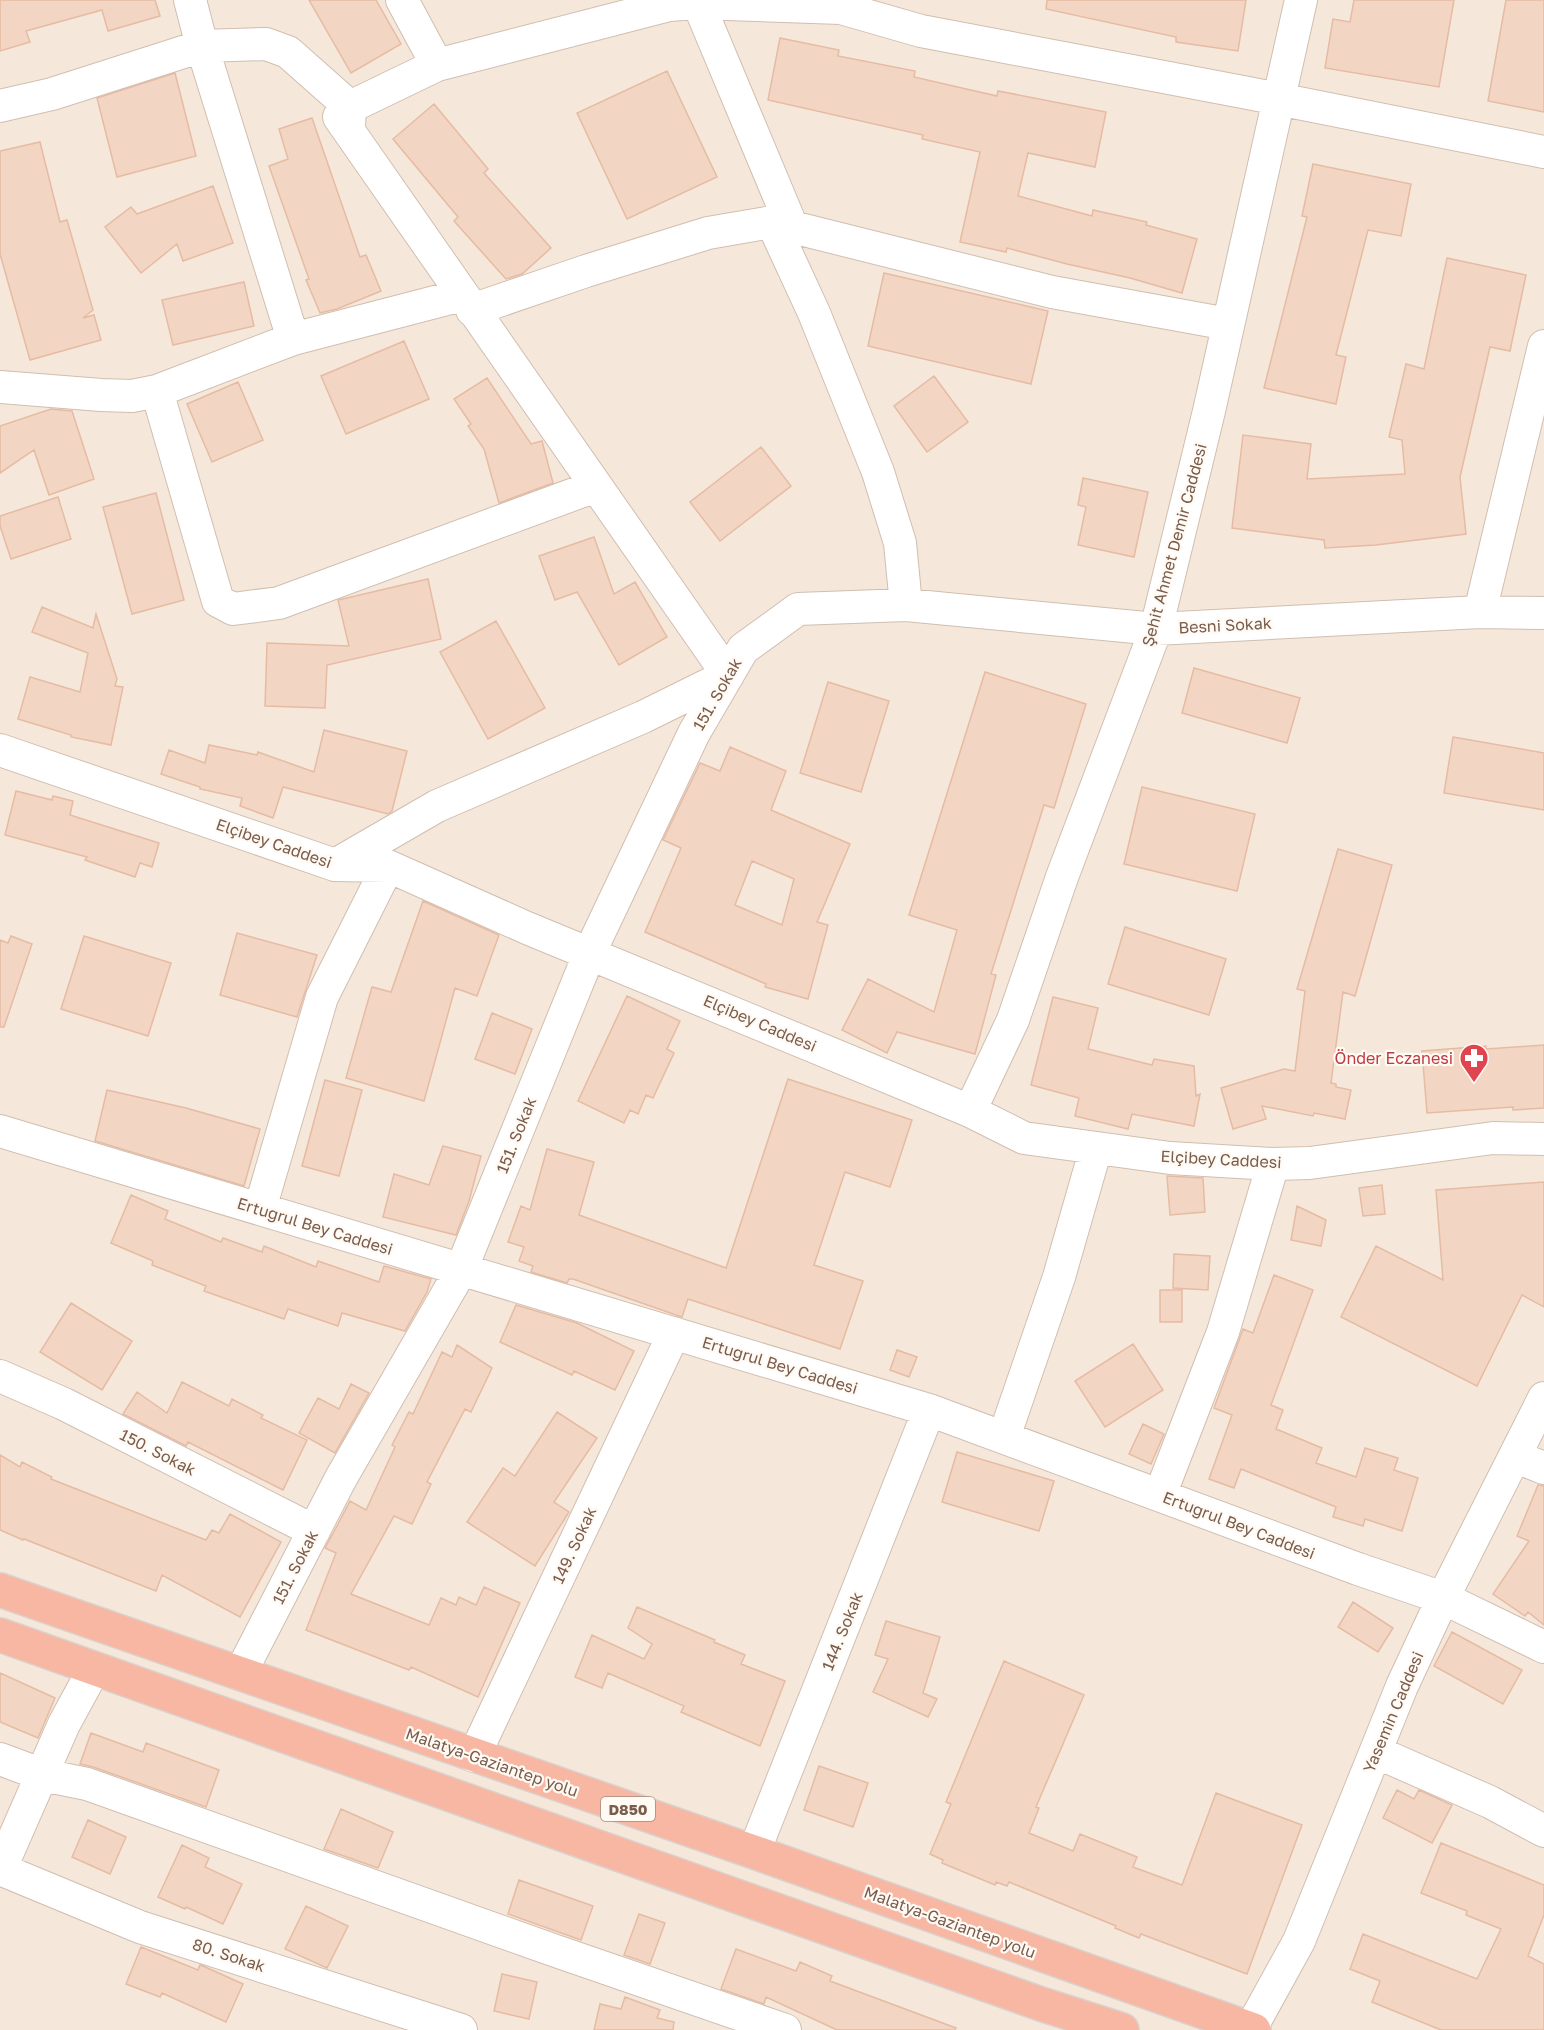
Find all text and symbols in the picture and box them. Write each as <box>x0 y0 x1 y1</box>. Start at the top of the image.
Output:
street label: Şehit Ahmet Demir Caddesi <box>1137 441 1211 649</box>
street label: Besni Sokak <box>1178 613 1272 637</box>
street label: 151. Sokak <box>688 654 746 734</box>
street label: Elçibey Caddesi <box>213 814 335 872</box>
street label: Elçibey Caddesi <box>700 990 820 1056</box>
pharmacy icon: Önder Eczanesi <box>1458 1042 1490 1084</box>
place label: Önder Eczanesi <box>1335 1048 1453 1068</box>
street label: 151. Sokak <box>492 1094 540 1176</box>
street label: Elçibey Caddesi <box>1160 1146 1282 1172</box>
street label: Ertuğrul Bey Caddesi <box>235 1193 395 1259</box>
street label: Ertuğrul Bey Caddesi <box>700 1332 860 1398</box>
street label: 150. Sokak <box>117 1424 199 1480</box>
street label: Ertuğrul Bey Caddesi <box>1160 1487 1318 1563</box>
street label: 149. Sokak <box>547 1503 601 1587</box>
street label: 151. Sokak <box>268 1527 322 1607</box>
street label: 144. Sokak <box>817 1589 867 1673</box>
street label: Yasemin Caddesi <box>1358 1648 1428 1776</box>
street label: Malatya-Gaziantep yolu <box>403 1723 581 1801</box>
road number: D850 <box>601 1797 655 1821</box>
street label: Malatya-Gaziantep yolu <box>861 1882 1039 1962</box>
street label: 80. Sokak <box>190 1934 268 1976</box>

